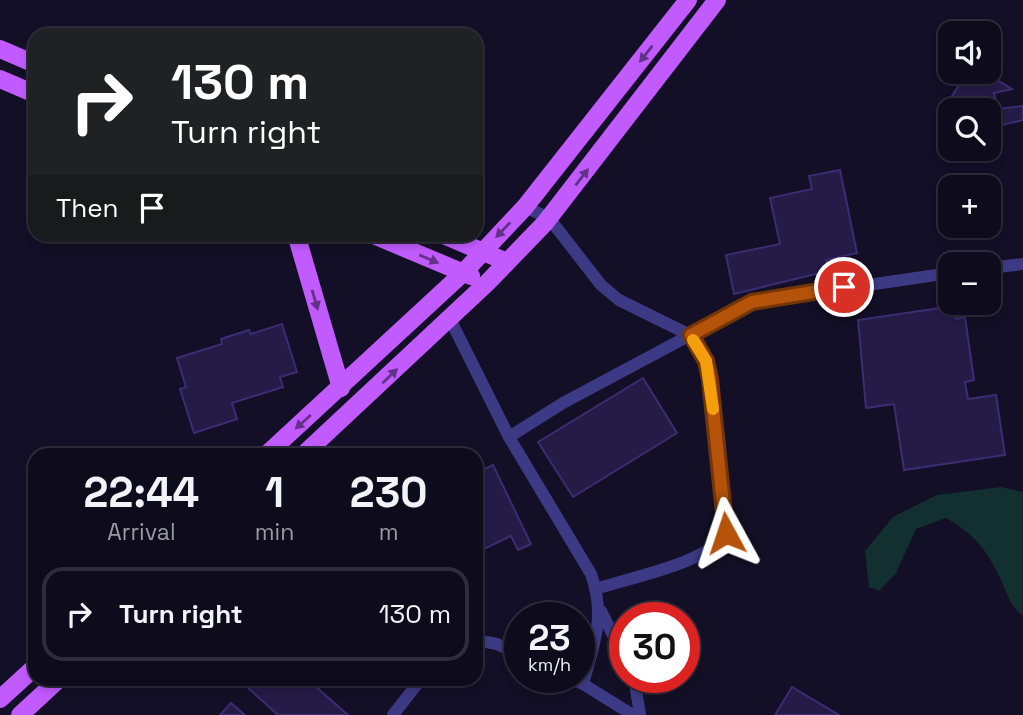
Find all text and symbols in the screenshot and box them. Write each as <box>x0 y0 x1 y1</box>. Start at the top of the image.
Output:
map controls <box>938 21 1001 315</box>
button: sound <box>938 21 1001 84</box>
one-way arrow <box>638 44 653 62</box>
text: 130 m <box>171 51 309 113</box>
icon: right <box>56 56 147 147</box>
button: search <box>938 98 1001 161</box>
text: Turn right <box>171 112 321 152</box>
one-way arrow <box>574 169 589 187</box>
button: + <box>938 175 1001 238</box>
icon: arrive <box>133 189 171 227</box>
text: Then <box>56 191 119 225</box>
one-way arrow <box>495 221 511 238</box>
button: − <box>938 252 1001 315</box>
one-way arrow <box>419 253 439 265</box>
pin <box>814 257 874 317</box>
icon: arrive <box>825 268 863 306</box>
one-way arrow <box>311 290 321 311</box>
one-way arrow <box>381 368 398 384</box>
one-way arrow <box>295 413 312 429</box>
text: 22:44 <box>83 466 199 519</box>
text: 1 <box>265 466 284 519</box>
text: 230 <box>350 466 428 519</box>
position arrow <box>689 496 763 570</box>
text: Arrival <box>107 517 176 547</box>
text: min <box>255 517 294 547</box>
text: m <box>379 517 399 547</box>
icon: right <box>60 595 98 633</box>
text: Turn right <box>119 597 243 631</box>
text: 130 m <box>379 597 451 631</box>
speed limit sign: 30 <box>609 602 700 693</box>
text: 23 <box>528 616 571 660</box>
text: km/h <box>528 653 571 676</box>

